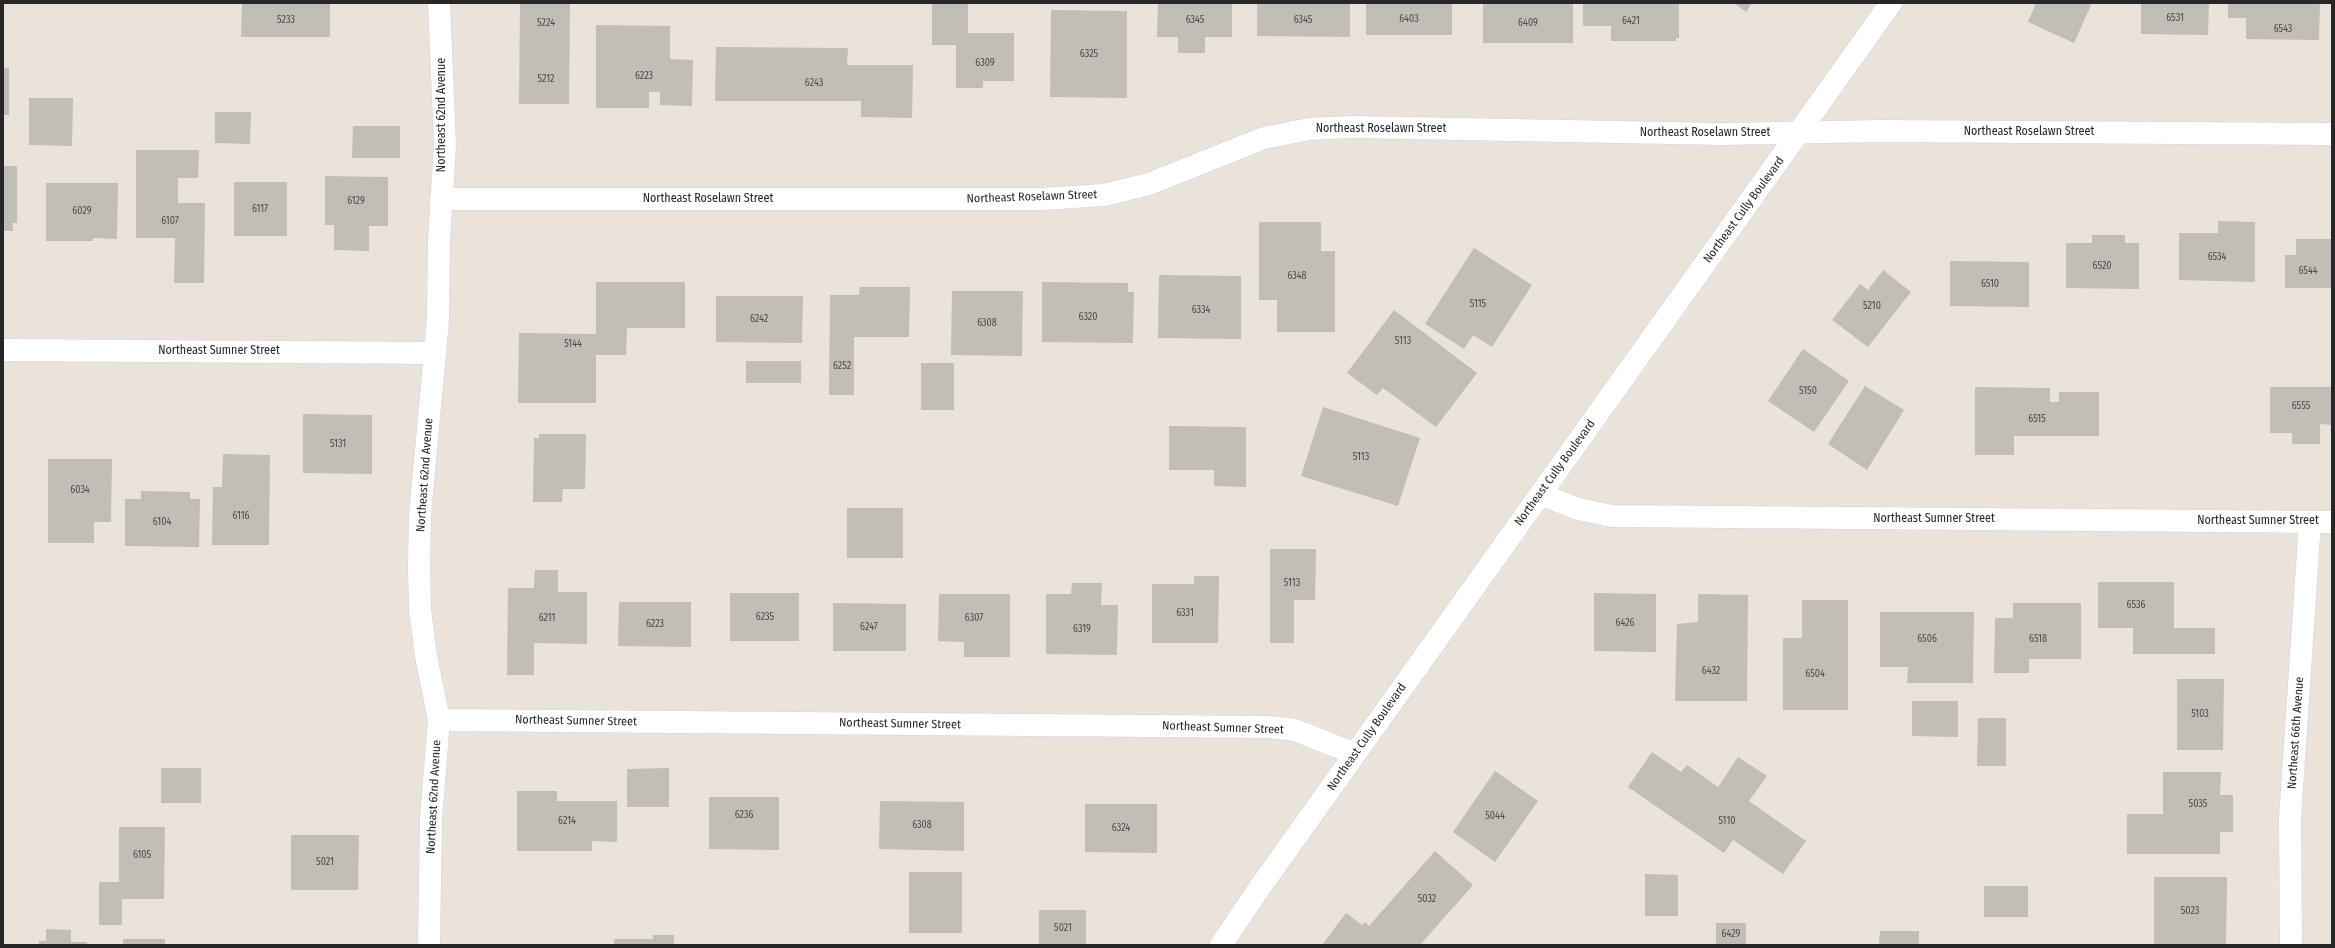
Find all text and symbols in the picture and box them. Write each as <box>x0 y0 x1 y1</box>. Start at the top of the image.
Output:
house number: 6531 <box>2166 12 2184 24</box>
house number: 6403 <box>1399 13 1419 25</box>
house number: 5233 <box>277 14 295 26</box>
house number: 6345 <box>1186 14 1204 26</box>
house number: 6345 <box>1294 14 1312 26</box>
house number: 6421 <box>1622 15 1640 27</box>
house number: 5224 <box>537 17 555 29</box>
house number: 6409 <box>1518 17 1538 29</box>
house number: 6543 <box>2274 23 2292 35</box>
house number: 6325 <box>1080 48 1098 60</box>
house number: 6309 <box>975 57 995 69</box>
street label: Northeast 62nd Avenue <box>435 58 449 172</box>
house number: 6223 <box>635 70 653 82</box>
house number: 5212 <box>538 73 554 85</box>
house number: 6243 <box>805 77 823 89</box>
street label: Northeast Roselawn Street <box>1316 122 1446 136</box>
street label: Northeast Roselawn Street <box>1964 125 2094 139</box>
street label: Northeast Roselawn Street <box>1640 126 1770 140</box>
street label: Northeast Cully Boulevard <box>1701 154 1787 266</box>
street label: Northeast Roselawn Street <box>966 188 1098 206</box>
street label: Northeast Roselawn Street <box>643 192 773 206</box>
house number: 6129 <box>347 195 365 207</box>
house number: 6117 <box>252 203 268 215</box>
house number: 6029 <box>72 205 92 217</box>
house number: 6107 <box>161 215 179 227</box>
house number: 6534 <box>2208 251 2226 263</box>
house number: 6520 <box>2092 260 2112 272</box>
house number: 6544 <box>2298 265 2318 277</box>
house number: 6348 <box>1287 270 1307 282</box>
house number: 6510 <box>1981 278 1999 290</box>
house number: 5115 <box>1470 298 1486 310</box>
house number: 5210 <box>1863 300 1881 312</box>
house number: 6334 <box>1192 304 1210 316</box>
house number: 6320 <box>1079 311 1097 323</box>
house number: 6242 <box>750 313 768 325</box>
house number: 6308 <box>977 317 997 329</box>
house number: 5113 <box>1395 335 1411 347</box>
house number: 5144 <box>564 338 582 350</box>
street label: Northeast Sumner Street <box>158 344 280 358</box>
house number: 6252 <box>833 360 851 372</box>
house number: 5150 <box>1799 385 1817 397</box>
house number: 6555 <box>2292 400 2310 412</box>
house number: 6515 <box>2028 413 2046 425</box>
street label: Northeast 62nd Avenue <box>414 417 436 533</box>
street label: Northeast Cully Boulevard <box>1512 417 1598 529</box>
house number: 5131 <box>330 438 346 450</box>
house number: 5113 <box>1353 451 1369 463</box>
house number: 6034 <box>70 484 90 496</box>
house number: 6116 <box>232 510 250 522</box>
street label: Northeast Sumner Street <box>1873 512 1995 526</box>
street label: Northeast Sumner Street <box>2197 514 2319 528</box>
house number: 6104 <box>153 516 171 528</box>
house number: 5113 <box>1284 577 1300 589</box>
house number: 6536 <box>2127 599 2145 611</box>
house number: 6331 <box>1176 607 1194 619</box>
house number: 6235 <box>756 611 774 623</box>
house number: 6211 <box>539 612 555 624</box>
house number: 6307 <box>965 612 983 624</box>
house number: 6426 <box>1615 617 1635 629</box>
house number: 6223 <box>646 618 664 630</box>
house number: 6247 <box>860 621 878 633</box>
house number: 6319 <box>1073 623 1091 635</box>
house number: 6506 <box>1917 633 1937 645</box>
house number: 6518 <box>2029 633 2047 645</box>
house number: 6432 <box>1702 665 1720 677</box>
house number: 6504 <box>1805 668 1825 680</box>
street label: Northeast 66th Avenue <box>2285 676 2307 790</box>
street label: Northeast Cully Boulevard <box>1325 681 1409 793</box>
house number: 5103 <box>2191 708 2209 720</box>
street label: Northeast Sumner Street <box>515 713 637 729</box>
street label: Northeast Sumner Street <box>839 716 961 732</box>
street label: Northeast Sumner Street <box>1162 719 1284 737</box>
street label: Northeast 62nd Avenue <box>424 740 444 854</box>
house number: 5035 <box>2189 798 2207 810</box>
house number: 6236 <box>735 809 753 821</box>
house number: 5044 <box>1485 810 1505 822</box>
house number: 6214 <box>558 815 576 827</box>
house number: 5110 <box>1719 815 1735 827</box>
house number: 6308 <box>912 819 932 831</box>
house number: 6324 <box>1112 822 1130 834</box>
house number: 6105 <box>133 849 151 861</box>
house number: 5021 <box>316 856 334 868</box>
house number: 5032 <box>1418 893 1436 905</box>
house number: 5023 <box>2181 905 2199 917</box>
house number: 5021 <box>1054 922 1072 934</box>
house number: 6429 <box>1722 928 1740 940</box>

